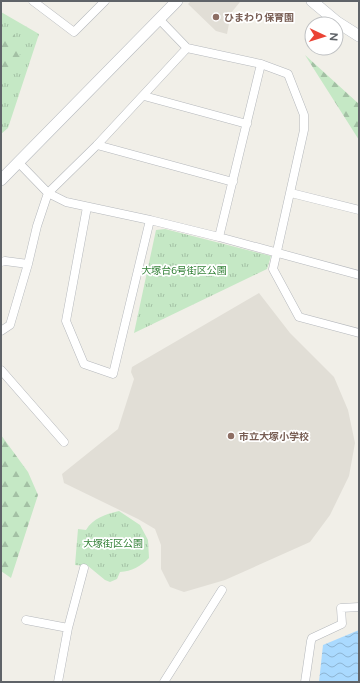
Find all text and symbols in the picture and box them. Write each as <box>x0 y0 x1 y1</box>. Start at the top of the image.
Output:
place label: ひまわり保育園 <box>224 11 294 24</box>
marker: ひまわり保育園 <box>211 12 221 22</box>
north arrow <box>304 16 344 56</box>
text: N <box>327 32 340 41</box>
park label: 大塚台6号街区公園 <box>141 264 227 277</box>
place label: 市立大塚小学校 <box>239 430 309 443</box>
marker: 市立大塚小学校 <box>226 431 236 441</box>
park label: 大塚街区公園 <box>83 537 143 550</box>

